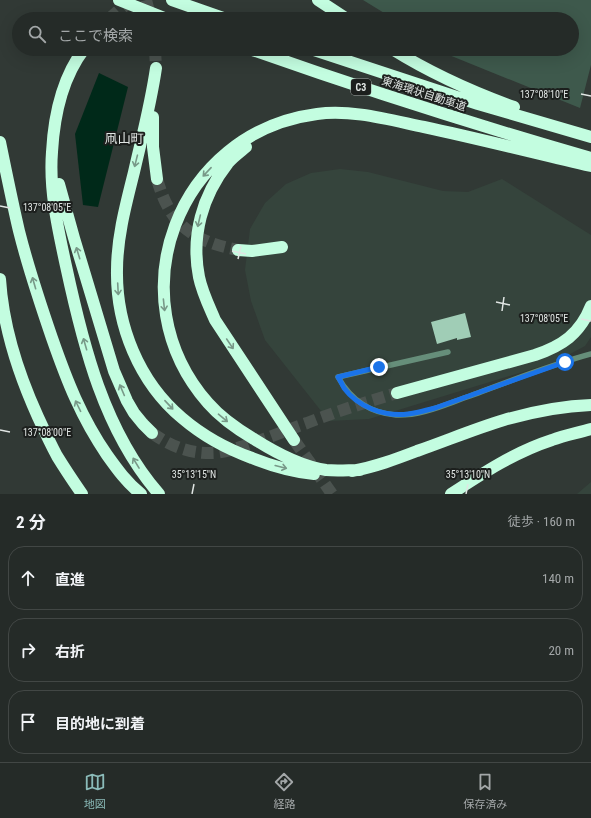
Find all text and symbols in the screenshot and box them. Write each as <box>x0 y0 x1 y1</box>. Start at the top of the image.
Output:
search box <box>12 12 579 56</box>
icon: search <box>26 23 48 45</box>
text: ここで検索 <box>58 27 133 45</box>
street label: 東海環状自動車道 <box>380 74 468 114</box>
road number: C3 <box>351 79 371 95</box>
text: 137°08'10"E <box>520 89 568 100</box>
district label: 凧山町 <box>104 131 144 146</box>
one-way arrow <box>132 154 140 167</box>
one-way arrow <box>202 167 212 177</box>
text: 137°08'05"E <box>23 202 71 213</box>
one-way arrow <box>195 215 203 228</box>
one-way arrow <box>74 247 81 260</box>
one-way arrow <box>30 277 38 290</box>
one-way arrow <box>114 282 121 295</box>
one-way arrow <box>160 298 168 311</box>
text: 137°08'05"E <box>520 313 568 324</box>
one-way arrow <box>81 337 88 350</box>
one-way arrow <box>226 338 234 349</box>
route start <box>556 353 574 371</box>
route end <box>370 358 388 376</box>
one-way arrow <box>118 385 125 397</box>
one-way arrow <box>74 400 81 412</box>
one-way arrow <box>164 400 174 410</box>
one-way arrow <box>218 413 228 422</box>
text: 137°08'00"E <box>23 427 71 438</box>
one-way arrow <box>132 458 140 469</box>
one-way arrow <box>274 464 287 472</box>
text: 35°13'15"N <box>172 469 216 480</box>
text: 35°13'10"N <box>446 469 490 480</box>
text: 2 分 <box>16 512 46 532</box>
text: 徒歩 · 160 m <box>508 514 575 529</box>
icon: ahead <box>17 567 39 589</box>
text: 直進 <box>55 571 85 589</box>
text: 140 m <box>542 571 574 586</box>
icon: right <box>17 639 39 661</box>
text: 右折 <box>55 643 85 661</box>
text: 20 m <box>548 643 574 658</box>
icon: arrive <box>17 711 39 733</box>
text: 目的地に到着 <box>55 715 145 733</box>
tab: 地図 <box>84 771 106 811</box>
tab: 経路 <box>273 771 295 811</box>
tab: 保存済み <box>463 771 507 811</box>

